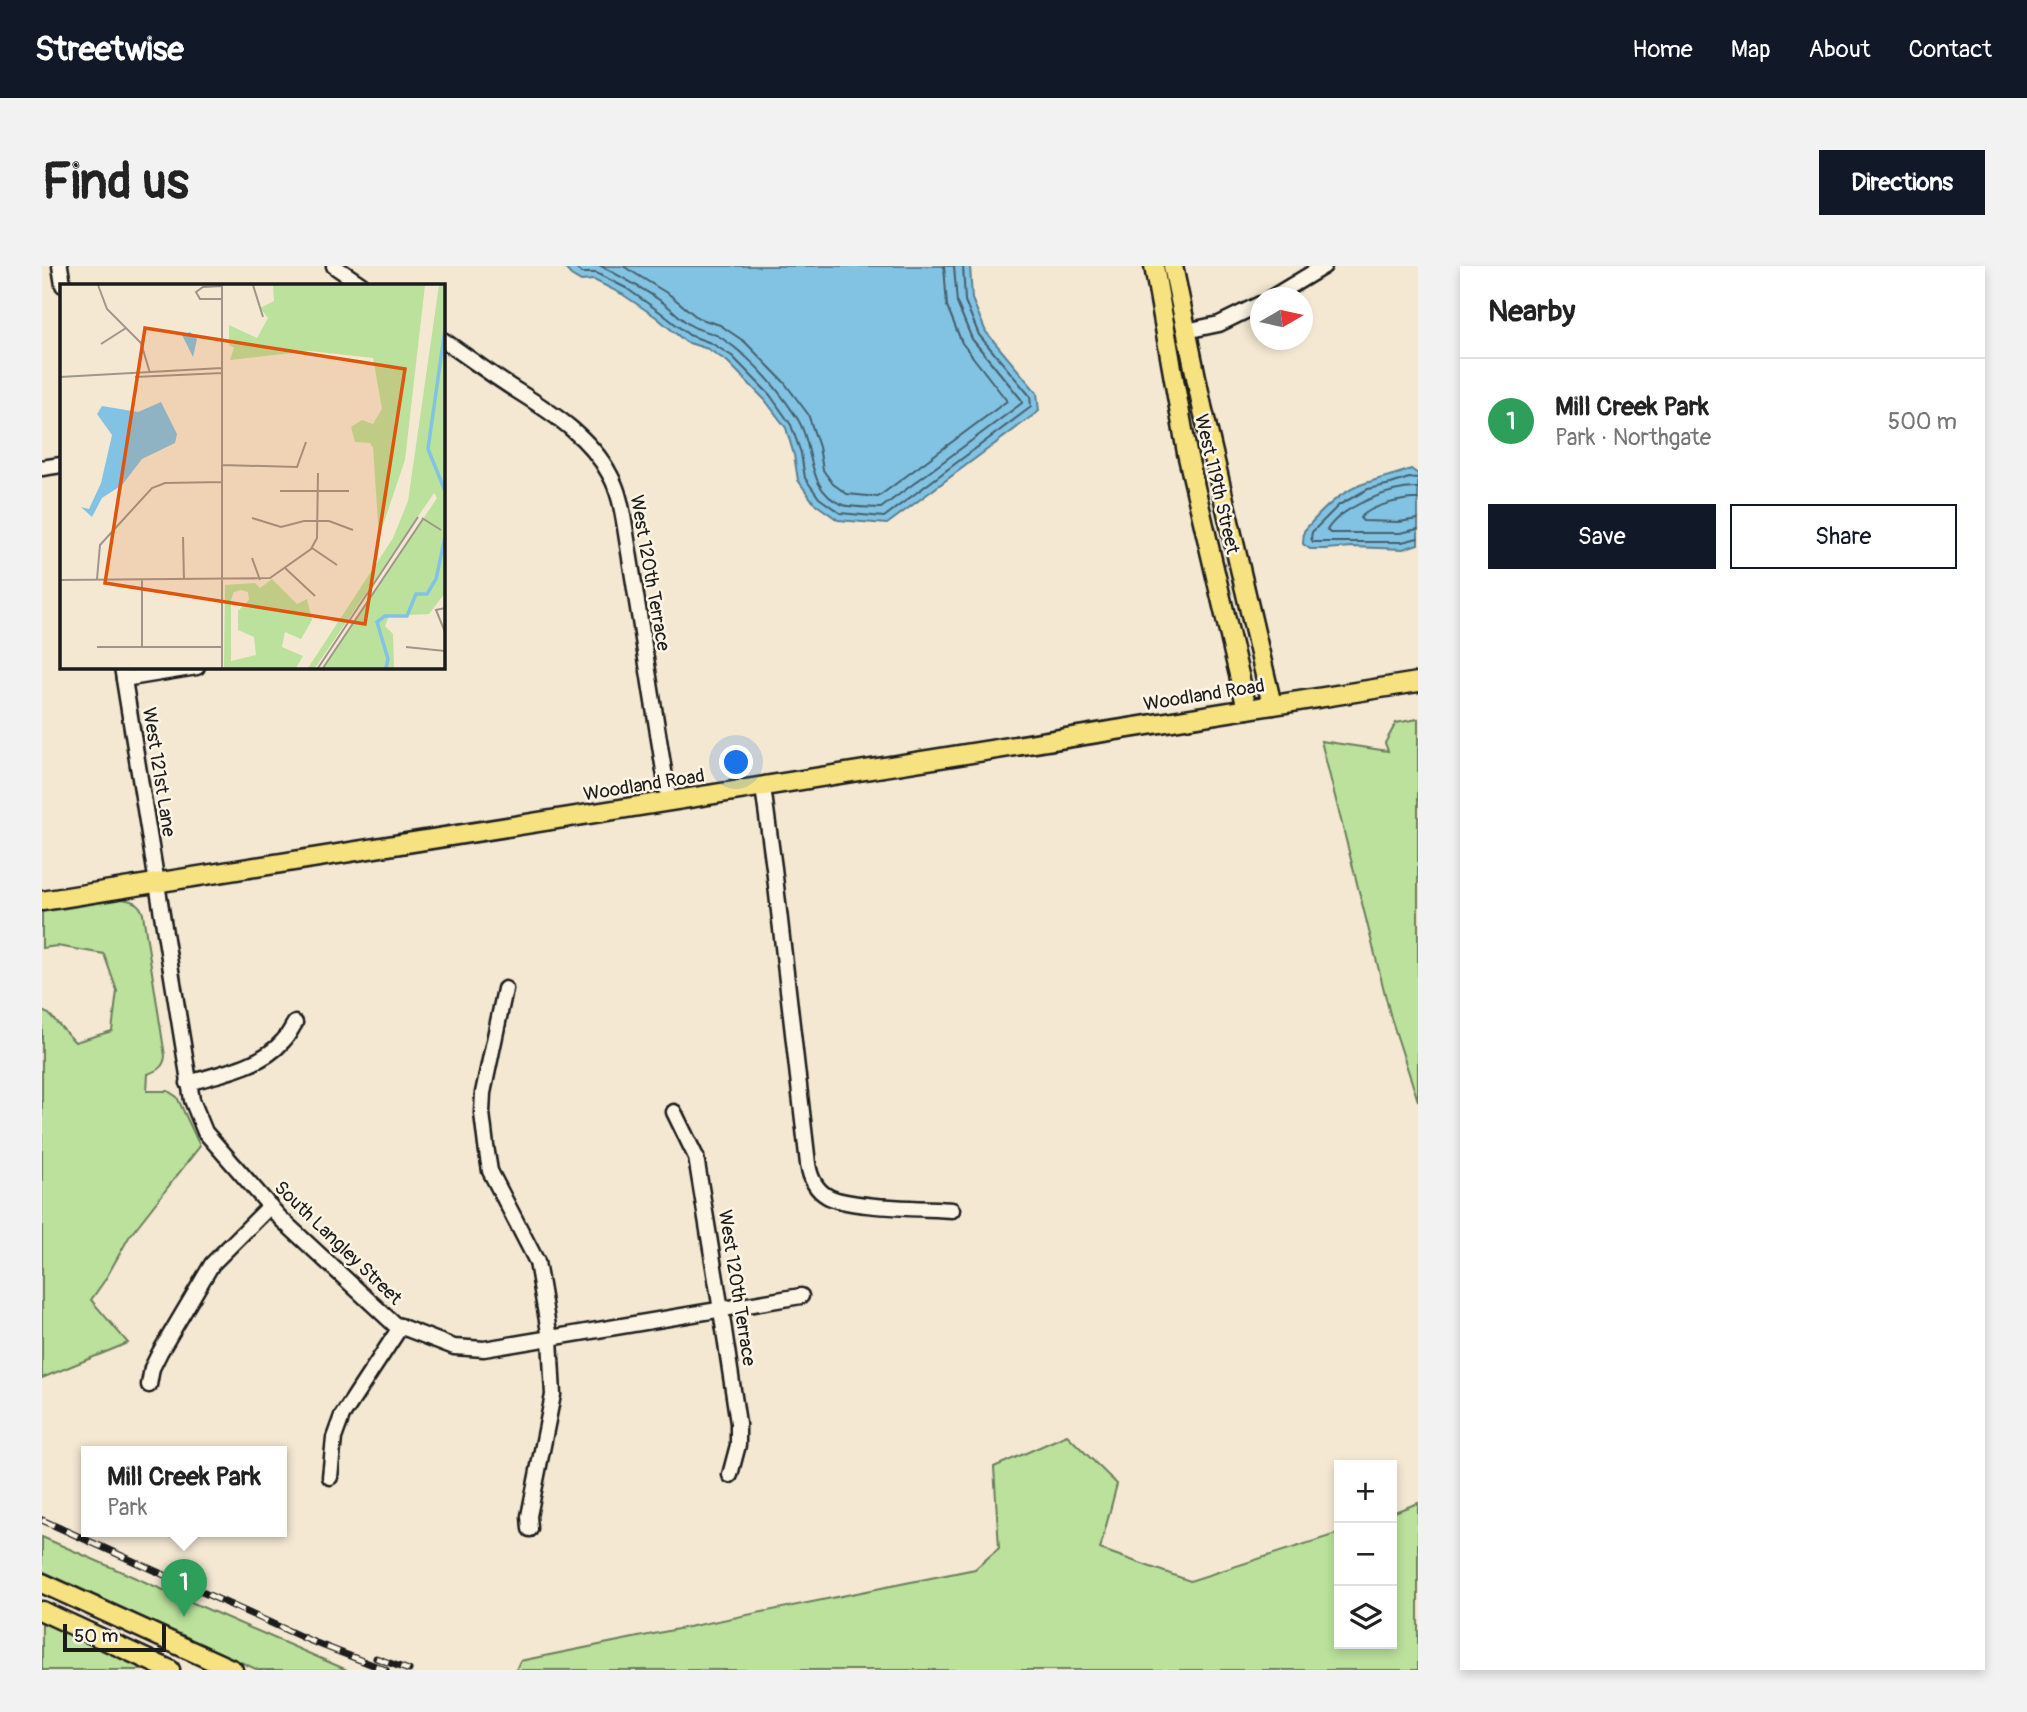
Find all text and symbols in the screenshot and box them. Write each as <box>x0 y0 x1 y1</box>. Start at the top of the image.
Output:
text: Streetwise <box>35 29 184 70</box>
text: Home <box>1632 35 1693 64</box>
text: Map <box>1731 35 1771 64</box>
text: About <box>1809 35 1871 64</box>
text: Contact <box>1909 35 1992 64</box>
button: Directions <box>1819 150 1985 215</box>
text: Find us <box>42 152 189 213</box>
inset map <box>60 284 444 668</box>
north arrow <box>1250 287 1313 350</box>
text: Nearby <box>1488 293 1575 330</box>
text: Mill Creek Park <box>1555 391 1709 423</box>
text: 1 <box>1507 407 1516 436</box>
text: 500 m <box>1888 407 1957 436</box>
street label: West 119th Street <box>1189 412 1245 557</box>
text: Park · Northgate <box>1555 423 1711 452</box>
street label: West 120th Terrace <box>624 493 676 653</box>
button: Save <box>1488 504 1716 569</box>
button: Share <box>1730 504 1957 569</box>
street label: Woodland Road <box>1142 674 1266 716</box>
street label: West 121st Lane <box>137 706 181 839</box>
your location <box>719 745 753 779</box>
street label: Woodland Road <box>582 764 706 806</box>
street label: South Langley Street <box>269 1176 407 1310</box>
street label: West 120th Terrace <box>713 1208 761 1368</box>
popup <box>81 1446 287 1537</box>
map controls <box>1334 1460 1397 1649</box>
button: + <box>1334 1460 1397 1523</box>
text: Mill Creek Park <box>107 1461 261 1493</box>
text: Park <box>107 1493 147 1522</box>
button: − <box>1334 1523 1397 1586</box>
pin: 1 <box>161 1559 207 1617</box>
button: layers <box>1334 1586 1397 1649</box>
scale bar <box>63 1621 166 1653</box>
text: 50 m <box>74 1624 118 1648</box>

